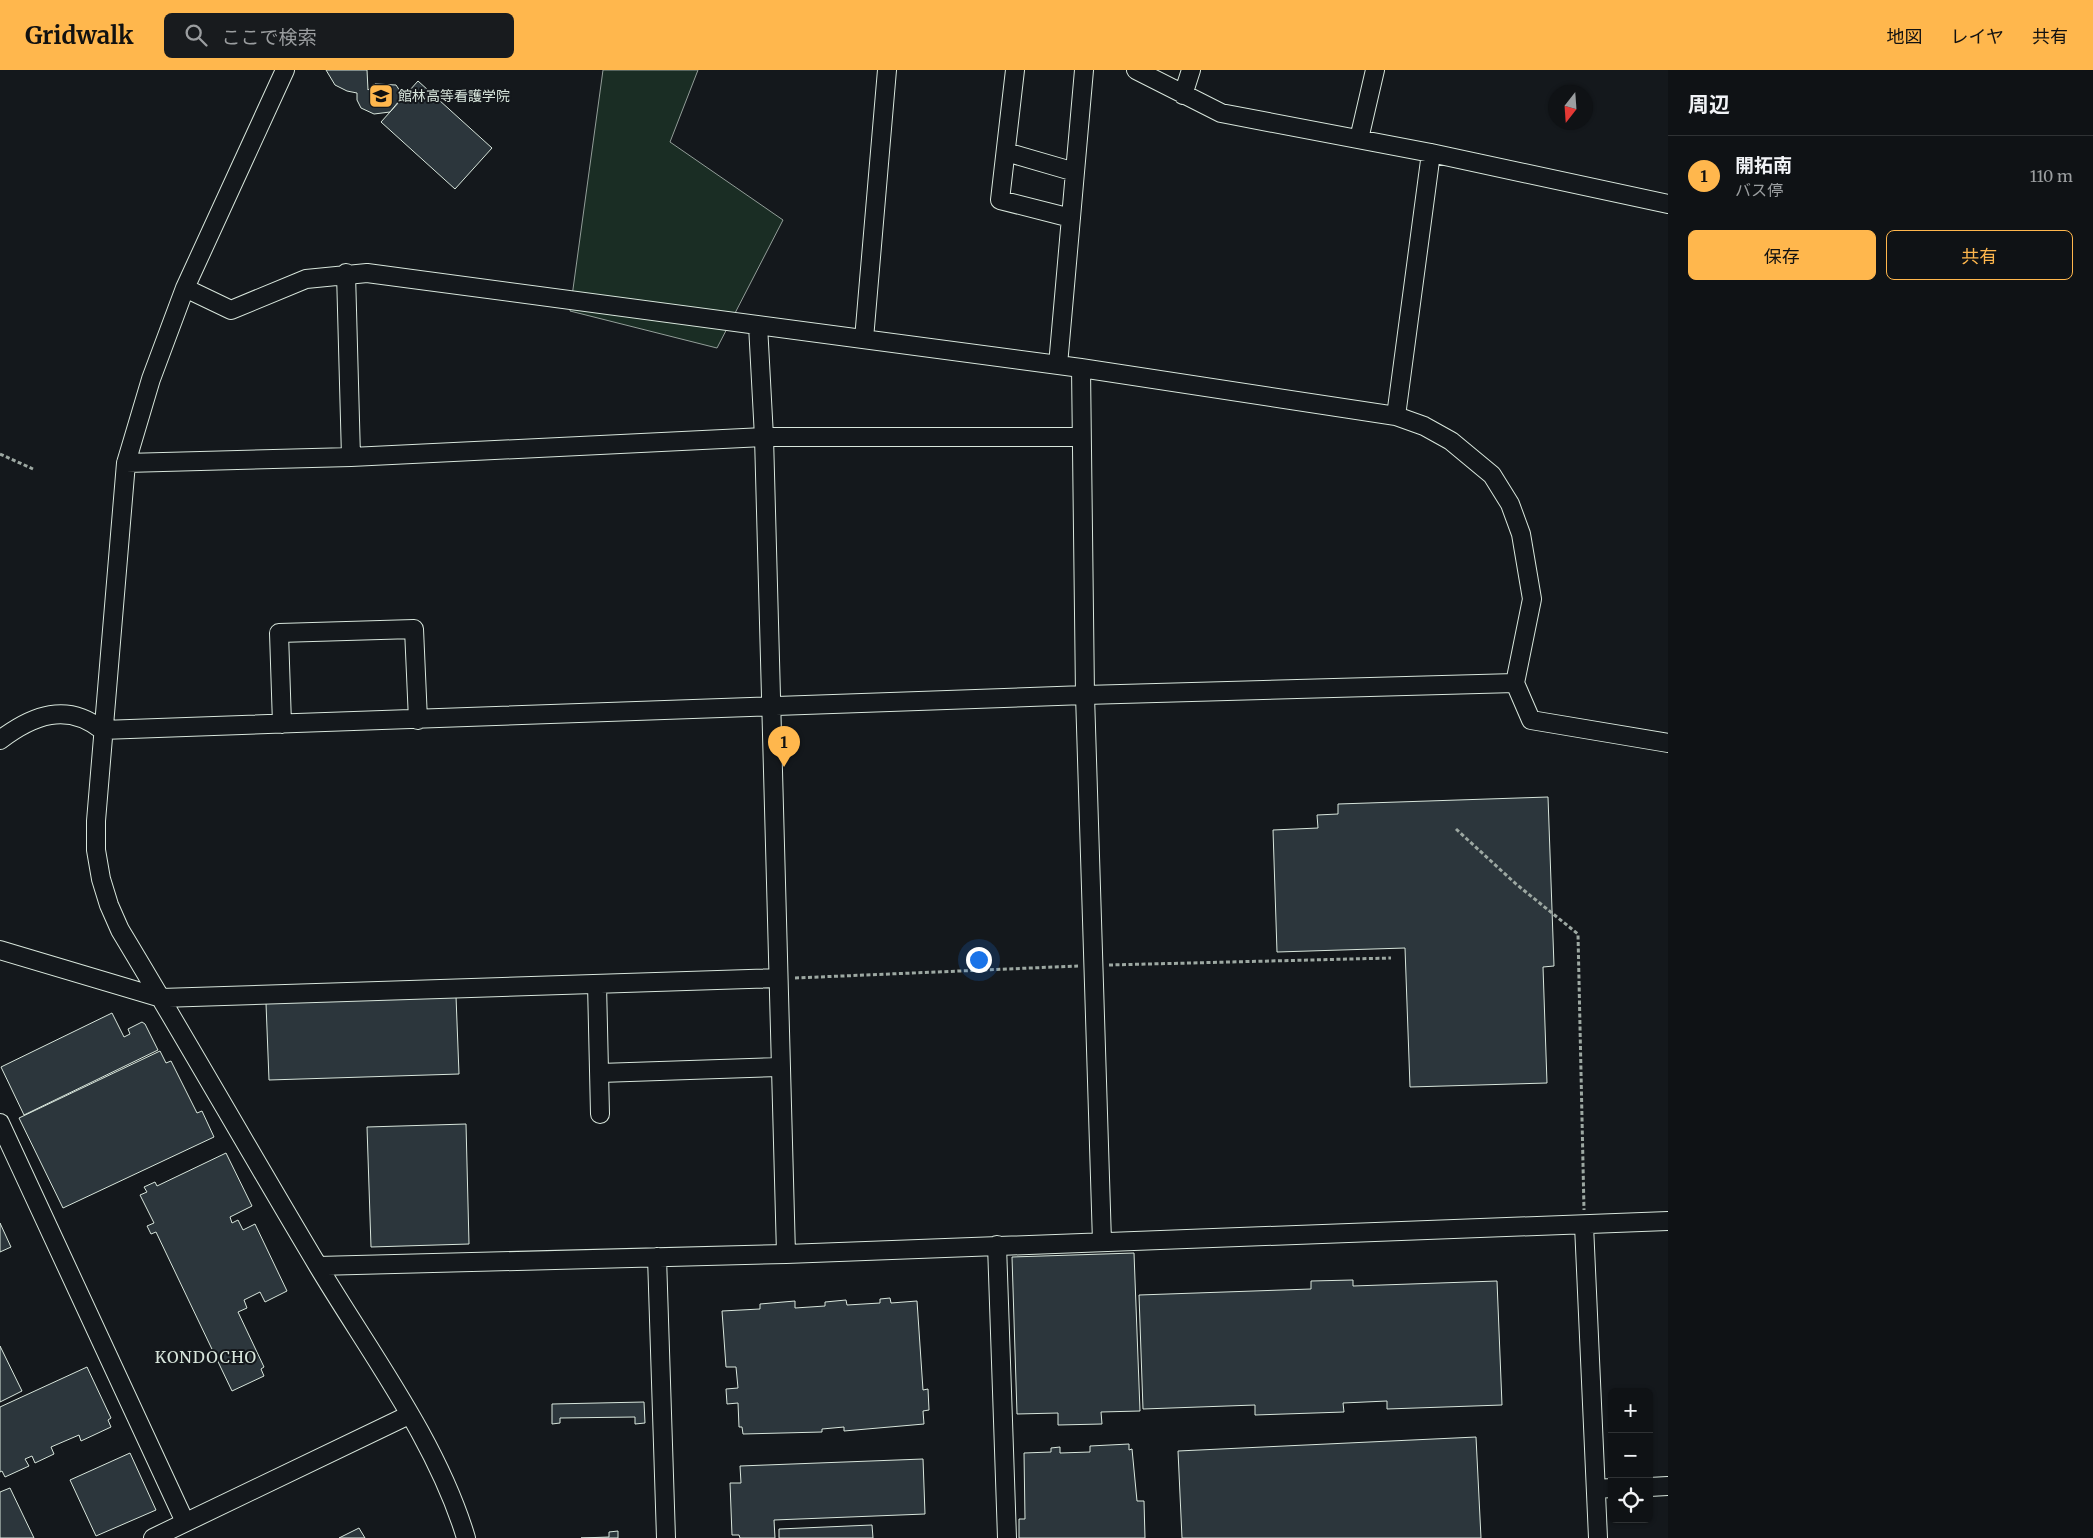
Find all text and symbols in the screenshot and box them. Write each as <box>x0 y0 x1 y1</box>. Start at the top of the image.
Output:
search box <box>164 13 514 58</box>
text: Gridwalk <box>25 20 134 51</box>
icon: search <box>182 21 210 49</box>
text: ここで検索 <box>222 25 317 49</box>
text: 地図 <box>1887 25 1923 48</box>
text: レイヤ <box>1951 25 2004 48</box>
text: 共有 <box>2032 25 2068 48</box>
school or university icon: 館林高等看護学院 <box>368 83 394 109</box>
north arrow <box>1548 85 1593 130</box>
place label: 館林高等看護学院 <box>398 87 510 105</box>
text: 周辺 <box>1688 91 1730 118</box>
text: 開拓南 <box>1735 153 1792 177</box>
text: 1 <box>1700 166 1708 186</box>
text: 110 m <box>2030 166 2073 186</box>
text: バス停 <box>1735 180 1783 200</box>
button: 保存 <box>1688 230 1876 280</box>
button: 共有 <box>1886 230 2073 280</box>
pin: 1 <box>768 726 800 767</box>
your location <box>966 947 992 973</box>
district label: KONDOCHO <box>155 1347 257 1367</box>
map controls <box>1608 1388 1653 1523</box>
button: + <box>1608 1388 1653 1433</box>
button: − <box>1608 1433 1653 1478</box>
button: locate <box>1608 1478 1653 1523</box>

